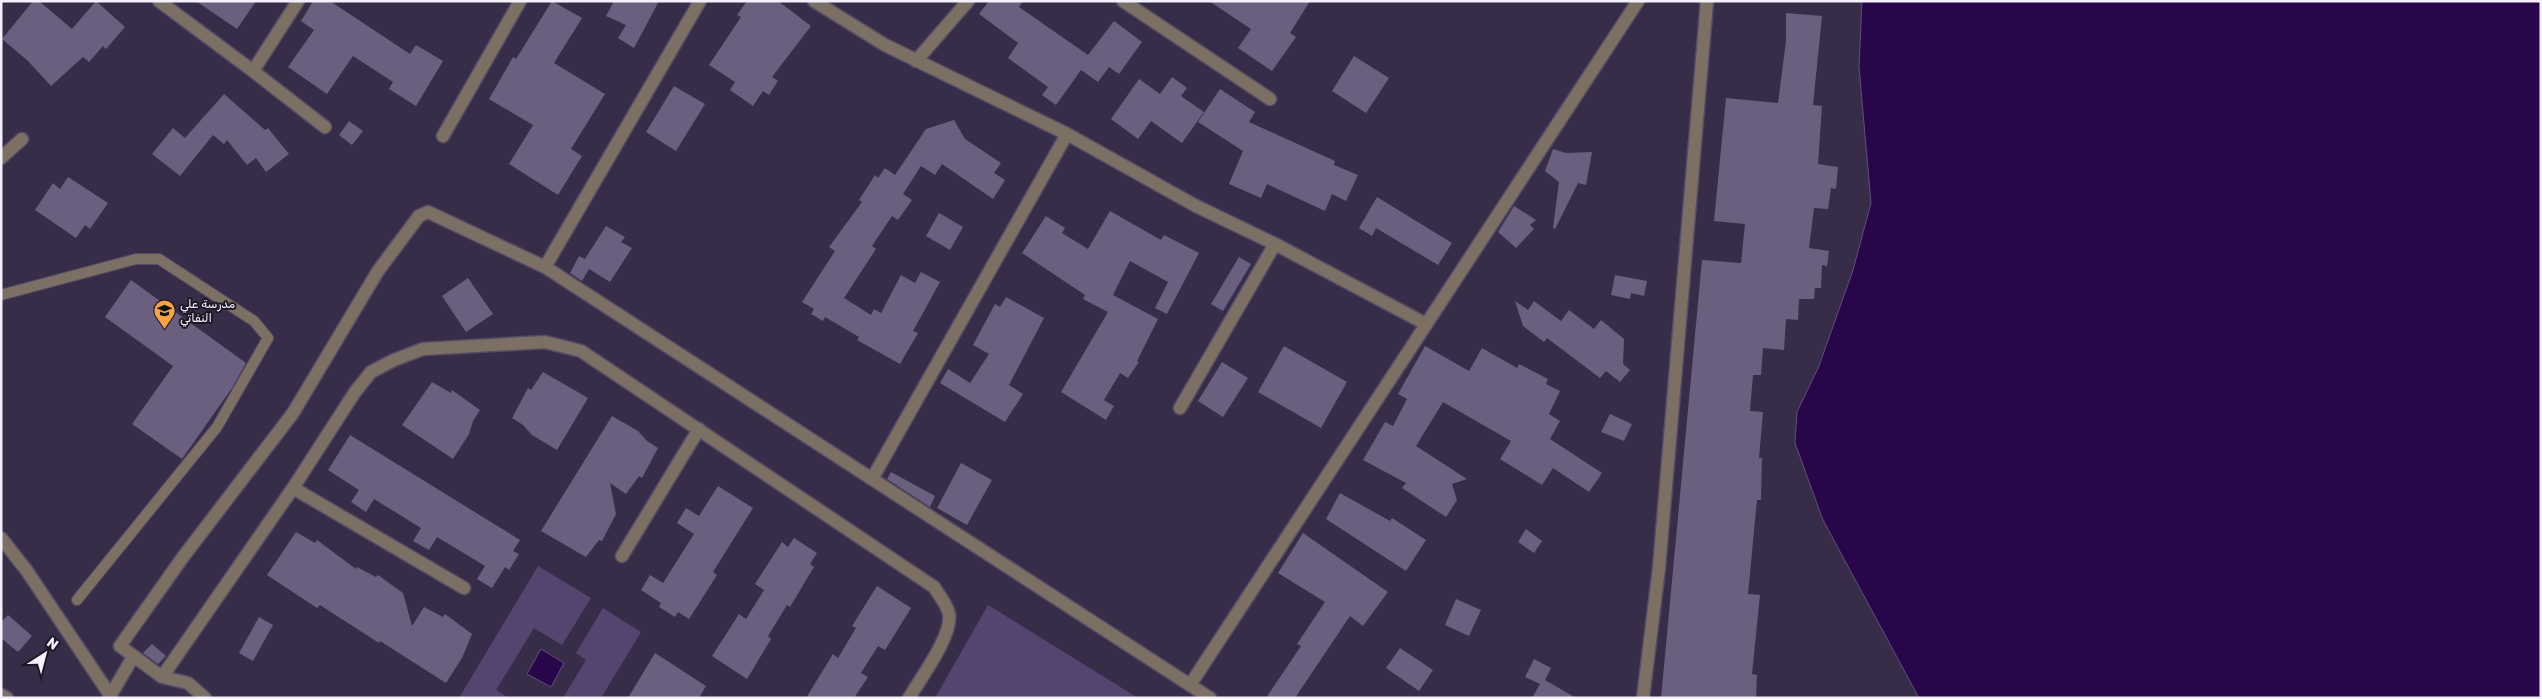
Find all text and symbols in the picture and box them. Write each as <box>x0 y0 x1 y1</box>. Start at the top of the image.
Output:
place label: مدرسة علي النفاتي <box>180 297 236 327</box>
school or university icon: مدرسة علي النفاتي <box>152 299 176 330</box>
north arrow <box>20 629 70 679</box>
text: N <box>43 634 61 654</box>

